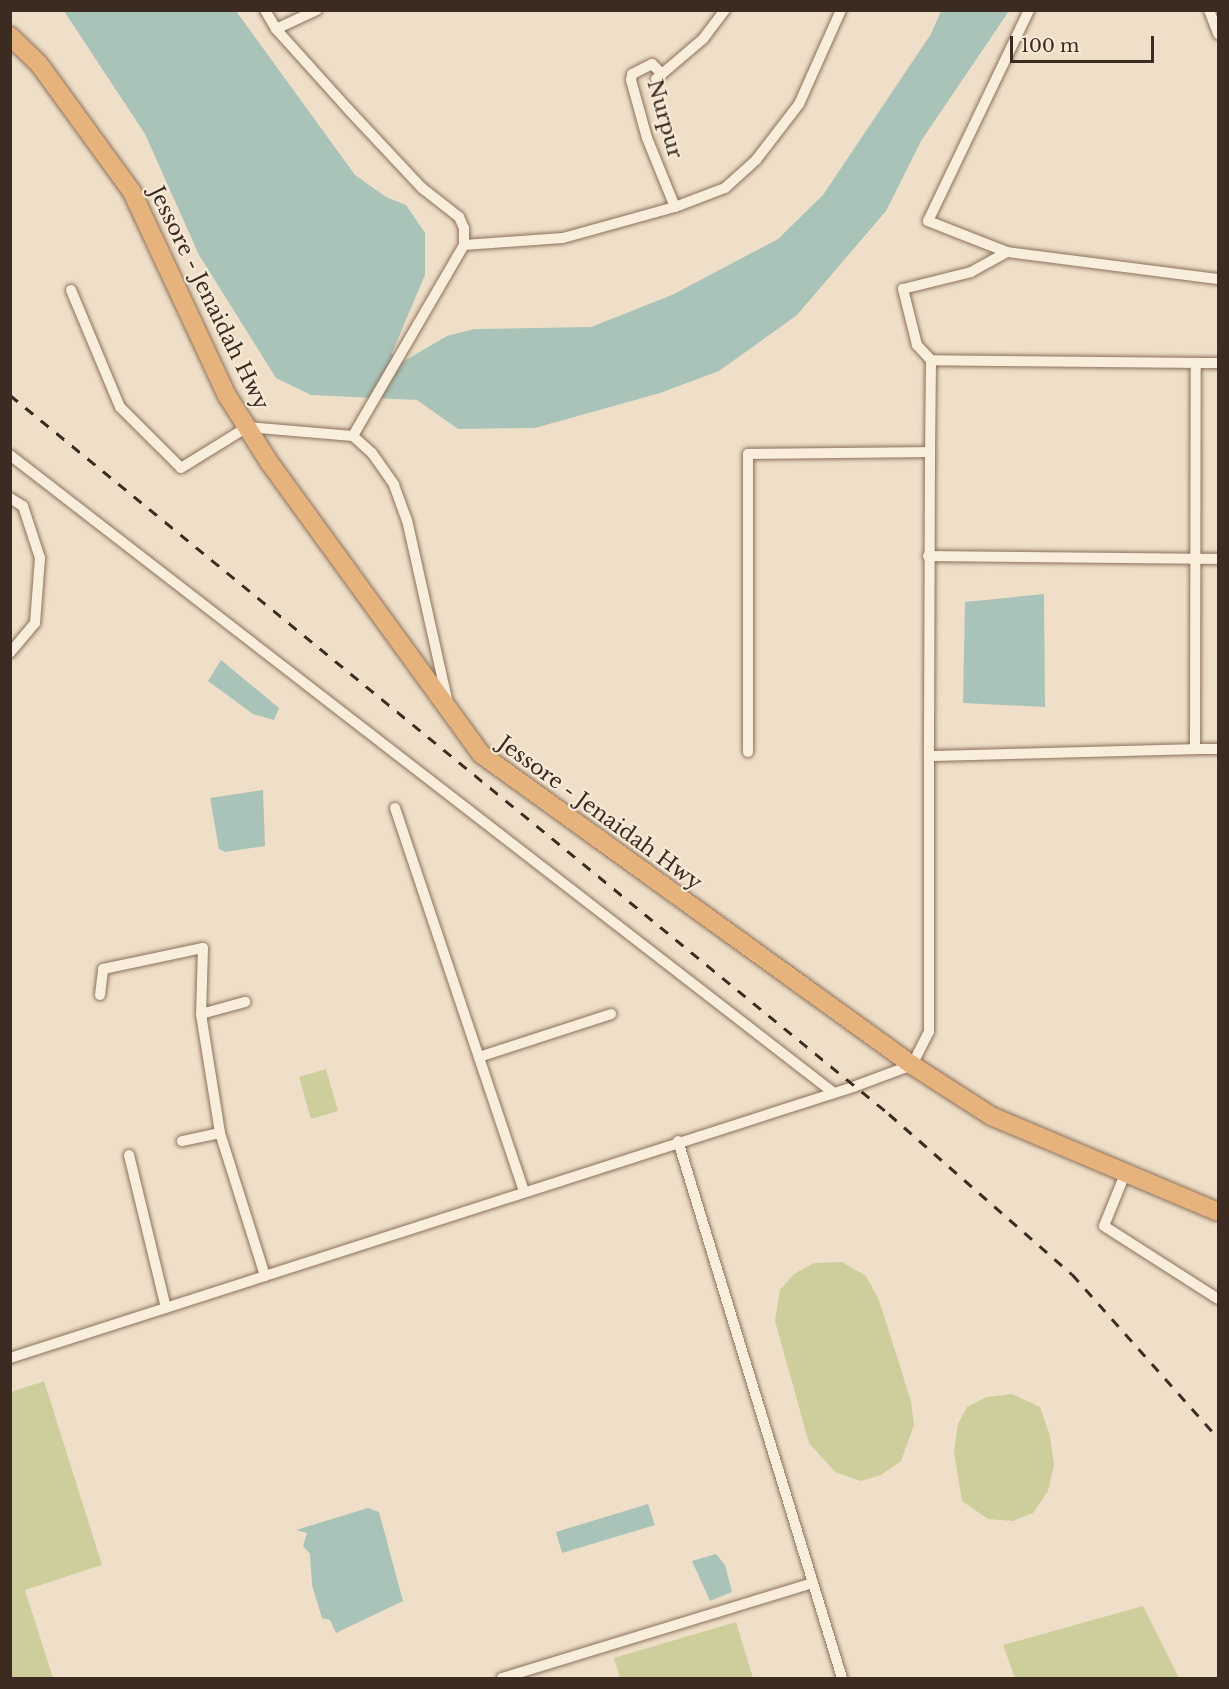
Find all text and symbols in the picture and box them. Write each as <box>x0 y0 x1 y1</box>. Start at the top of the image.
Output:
scale bar <box>1013 24 1157 62</box>
text: 100 m <box>1021 35 1079 57</box>
street label: Nurpur <box>642 77 688 161</box>
street label: Jessore - Jenaidah Hwy <box>144 182 274 414</box>
street label: Jessore - Jenaidah Hwy <box>493 731 707 895</box>

